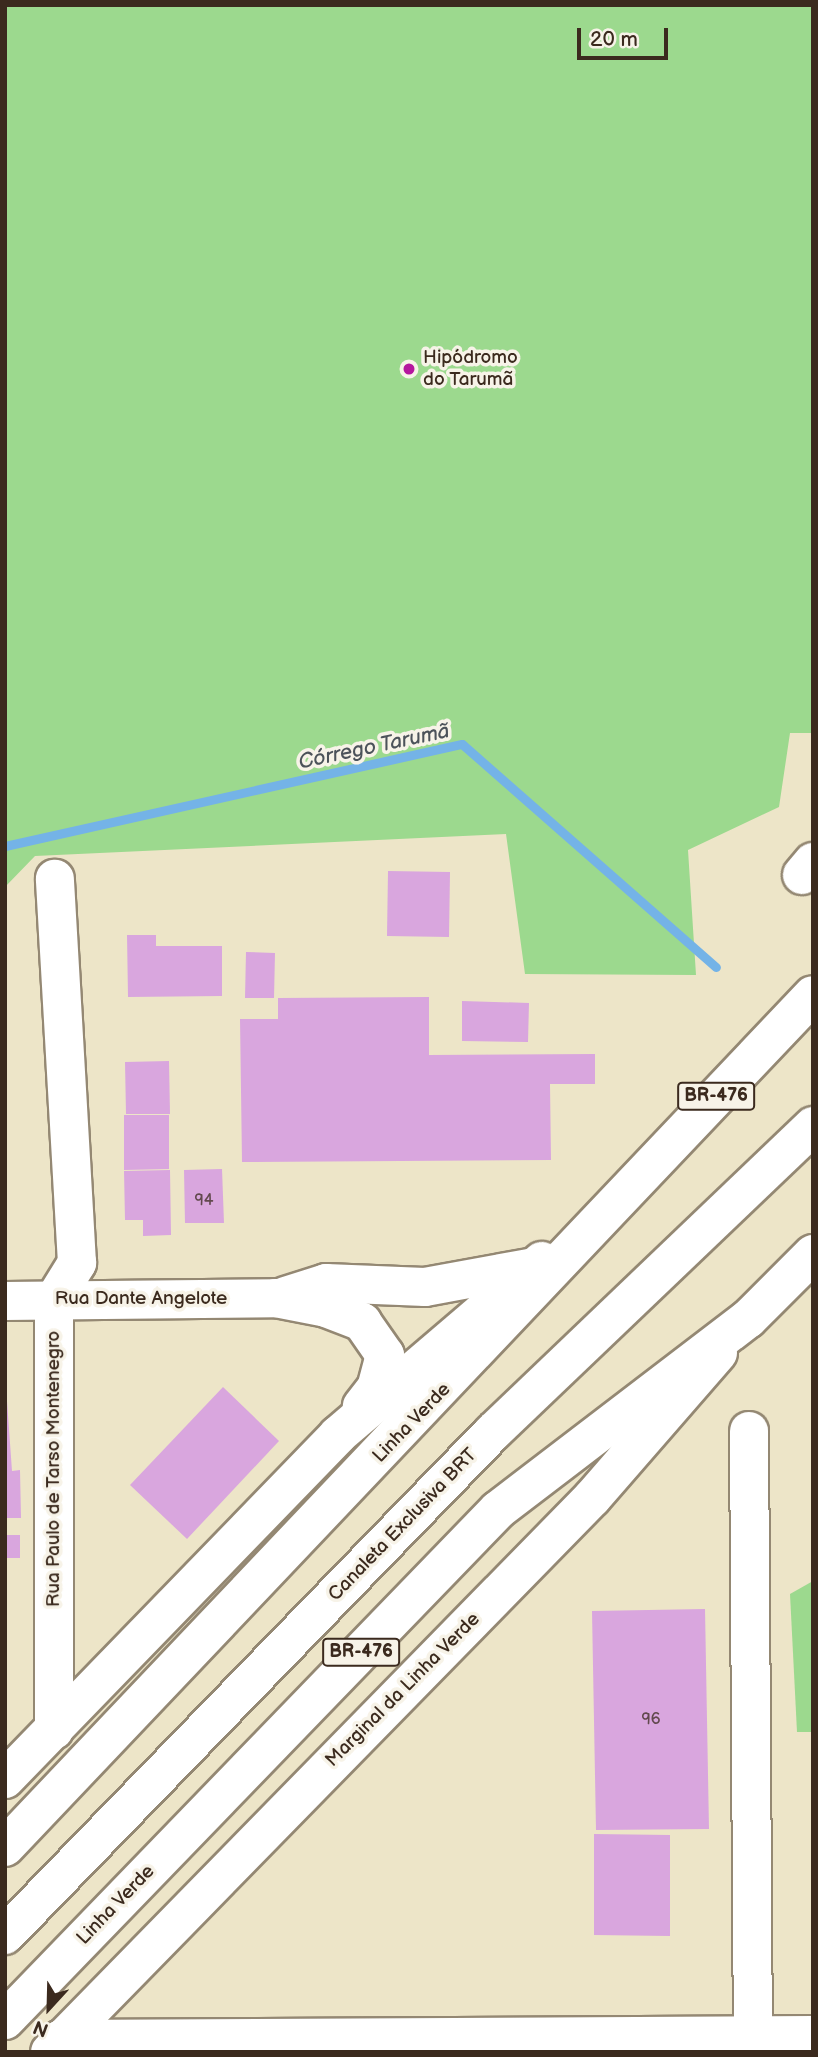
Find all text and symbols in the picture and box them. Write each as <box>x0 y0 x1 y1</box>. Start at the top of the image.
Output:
scale bar <box>580 14 671 58</box>
text: 20 m <box>590 27 638 52</box>
place label: Hipódromo do Tarumã <box>423 347 518 391</box>
marker: Hipódromo do Tarumã <box>401 361 417 377</box>
water label: Córrego Tarumã <box>296 719 452 775</box>
road number: BR-476 <box>676 1082 756 1111</box>
house number: 94 <box>194 1191 214 1211</box>
street label: Rua Dante Angelote <box>55 1288 227 1310</box>
street label: Rua Paulo de Tarso Montenegro <box>43 1331 65 1607</box>
street label: Linha Verde <box>368 1378 456 1468</box>
street label: Canaleta Exclusiva BRT <box>324 1444 482 1606</box>
street label: Marginal da Linha Verde <box>321 1608 485 1772</box>
road number: BR-476 <box>321 1638 401 1666</box>
house number: 96 <box>641 1710 661 1730</box>
street label: Linha Verde <box>72 1860 160 1950</box>
north arrow <box>14 1973 84 2043</box>
text: N <box>30 2015 52 2041</box>

